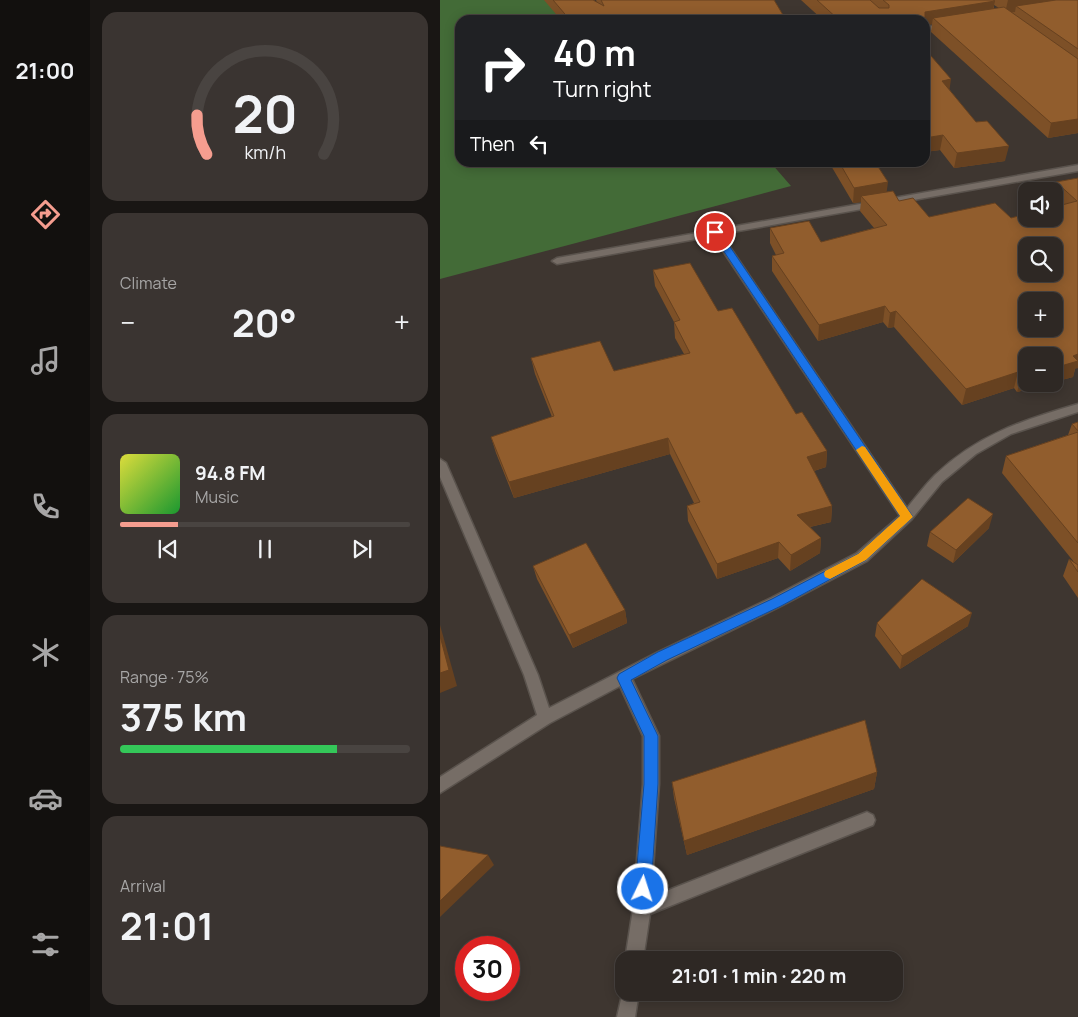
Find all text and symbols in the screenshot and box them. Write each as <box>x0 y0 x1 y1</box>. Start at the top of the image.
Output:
text: 40 m <box>553 29 636 77</box>
icon: right <box>470 35 535 100</box>
text: 21:00 <box>15 56 75 86</box>
text: Turn right <box>553 74 651 104</box>
text: 20 <box>232 78 298 149</box>
icon: left <box>525 130 553 158</box>
text: Then <box>470 131 515 157</box>
text: km/h <box>244 140 286 164</box>
map controls <box>1018 182 1063 392</box>
button: sound <box>1018 182 1063 227</box>
icon: directions <box>28 197 63 232</box>
pin <box>694 211 736 253</box>
icon: arrive <box>701 218 729 246</box>
button: search <box>1018 237 1063 282</box>
text: Climate <box>120 272 177 294</box>
button: + <box>1018 292 1063 337</box>
text: 20° <box>232 296 297 348</box>
text: − <box>120 303 135 341</box>
text: + <box>394 303 410 341</box>
icon: music <box>28 343 63 378</box>
button: − <box>1018 347 1063 392</box>
text: 94.8 FM <box>195 460 265 486</box>
text: Music <box>195 486 239 508</box>
icon: phone <box>28 489 63 524</box>
icon: previous <box>154 535 182 563</box>
icon: pause <box>251 535 279 563</box>
icon: next <box>348 535 376 563</box>
icon: climate <box>28 635 63 670</box>
text: Range · 75% <box>120 666 209 688</box>
text: 375 km <box>120 690 247 742</box>
icon: car <box>28 781 63 816</box>
position arrow <box>616 862 668 914</box>
text: Arrival <box>120 875 166 897</box>
text: 21:01 <box>120 899 214 951</box>
icon: filters <box>28 927 63 962</box>
speed limit sign: 30 <box>455 936 520 1001</box>
text: 21:01 · 1 min · 220 m <box>672 963 846 989</box>

